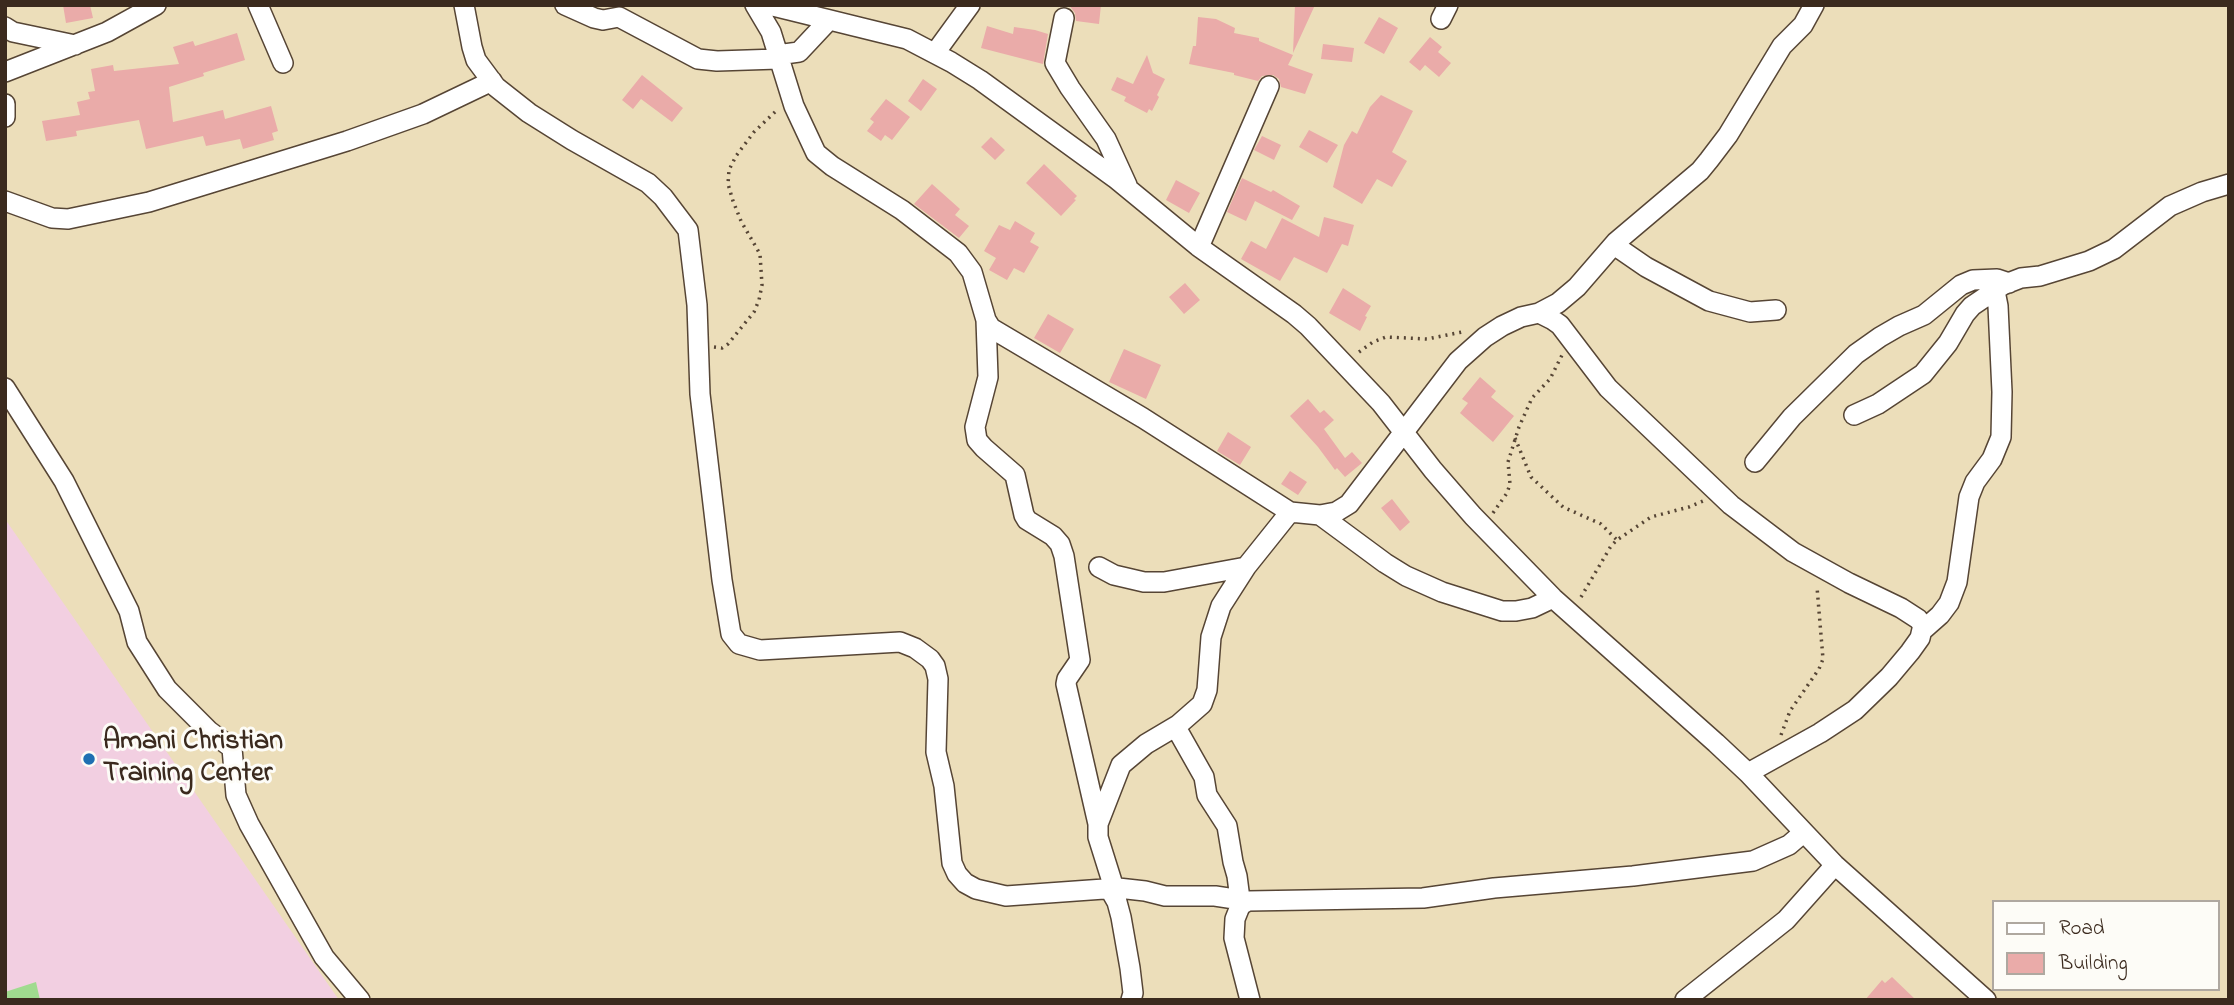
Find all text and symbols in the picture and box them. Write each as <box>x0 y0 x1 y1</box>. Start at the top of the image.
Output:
place label: Amani Christian Training Center <box>103 726 283 792</box>
marker: Amani Christian Training Center <box>81 751 97 767</box>
legend <box>1993 900 2220 991</box>
text: Road <box>2059 914 2105 944</box>
text: Building <box>2059 949 2128 979</box>

